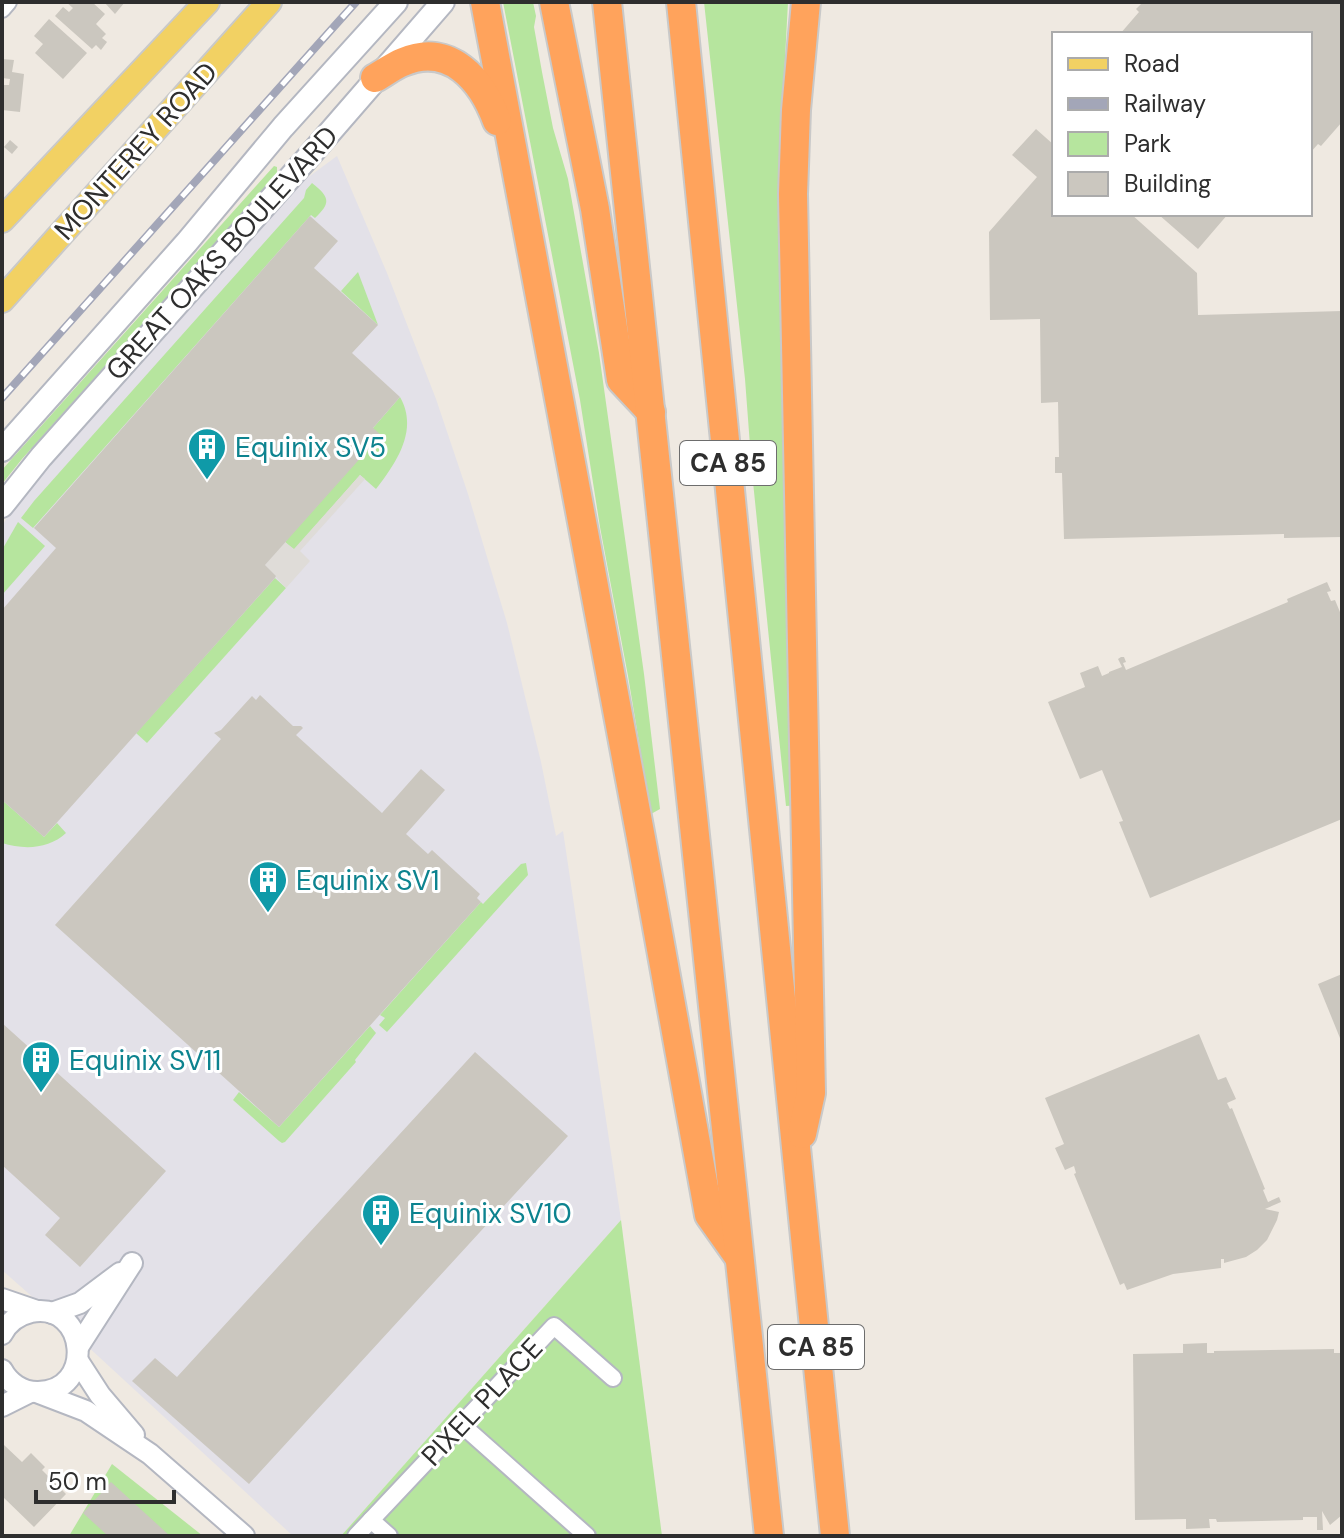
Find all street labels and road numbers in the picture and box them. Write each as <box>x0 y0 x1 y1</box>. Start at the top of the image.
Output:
street label: MONTEREY ROAD <box>46 54 226 248</box>
street label: GREAT OAKS BOULEVARD <box>98 118 346 388</box>
road number: CA 85 <box>680 441 776 485</box>
road number: CA 85 <box>768 1325 864 1369</box>
street label: PIXEL PLACE <box>413 1330 551 1474</box>

